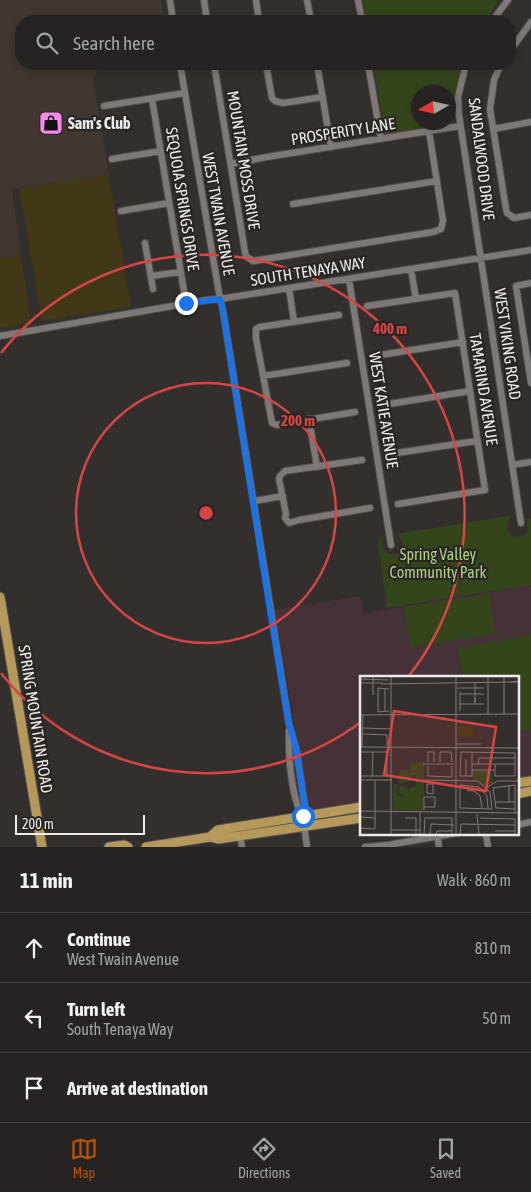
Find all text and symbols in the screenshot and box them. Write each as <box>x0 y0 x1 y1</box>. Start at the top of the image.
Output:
search box <box>15 15 516 70</box>
icon: search <box>33 29 61 57</box>
text: Search here <box>73 32 155 54</box>
north arrow <box>411 85 456 130</box>
street label: MOUNTAIN MOSS DRIVE <box>224 89 264 231</box>
street label: SANDALWOOD DRIVE <box>466 97 498 221</box>
shop icon: Sam's Club <box>38 110 64 136</box>
place label: Sam's Club <box>68 114 131 132</box>
street label: PROSPERITY LANE <box>290 114 396 148</box>
street label: SEQUOIA SPRINGS DRIVE <box>163 126 203 272</box>
street label: WEST TWAIN AVENUE <box>199 151 239 277</box>
street label: SOUTH TENAYA WAY <box>249 253 368 289</box>
street label: WEST VIKING ROAD <box>491 287 525 401</box>
route end <box>175 292 198 315</box>
text: 400 m <box>372 320 407 337</box>
street label: TAMARIND AVENUE <box>466 332 502 447</box>
street label: WEST KATIE AVENUE <box>366 351 402 470</box>
text: 200 m <box>281 412 315 429</box>
centre of rings <box>197 504 215 522</box>
park label: Spring Valley Community Park <box>389 545 487 582</box>
street label: SPRING MOUNTAIN ROAD <box>15 644 57 794</box>
inset map <box>360 676 518 834</box>
route start <box>292 805 315 828</box>
scale bar <box>15 812 145 835</box>
text: 200 m <box>22 816 54 832</box>
text: 11 min <box>20 868 73 892</box>
text: Walk · 860 m <box>437 871 511 889</box>
text: Continue <box>67 928 131 950</box>
icon: ahead <box>20 934 48 962</box>
text: 810 m <box>475 939 511 957</box>
text: West Twain Avenue <box>67 950 179 968</box>
text: Turn left <box>67 998 125 1020</box>
icon: left <box>20 1004 48 1032</box>
text: 50 m <box>482 1009 511 1027</box>
text: South Tenaya Way <box>67 1020 173 1038</box>
icon: arrive <box>20 1074 48 1102</box>
text: Arrive at destination <box>67 1077 208 1099</box>
tab: Map <box>70 1135 98 1181</box>
tab: Directions <box>238 1135 290 1181</box>
tab: Saved <box>430 1135 461 1181</box>

